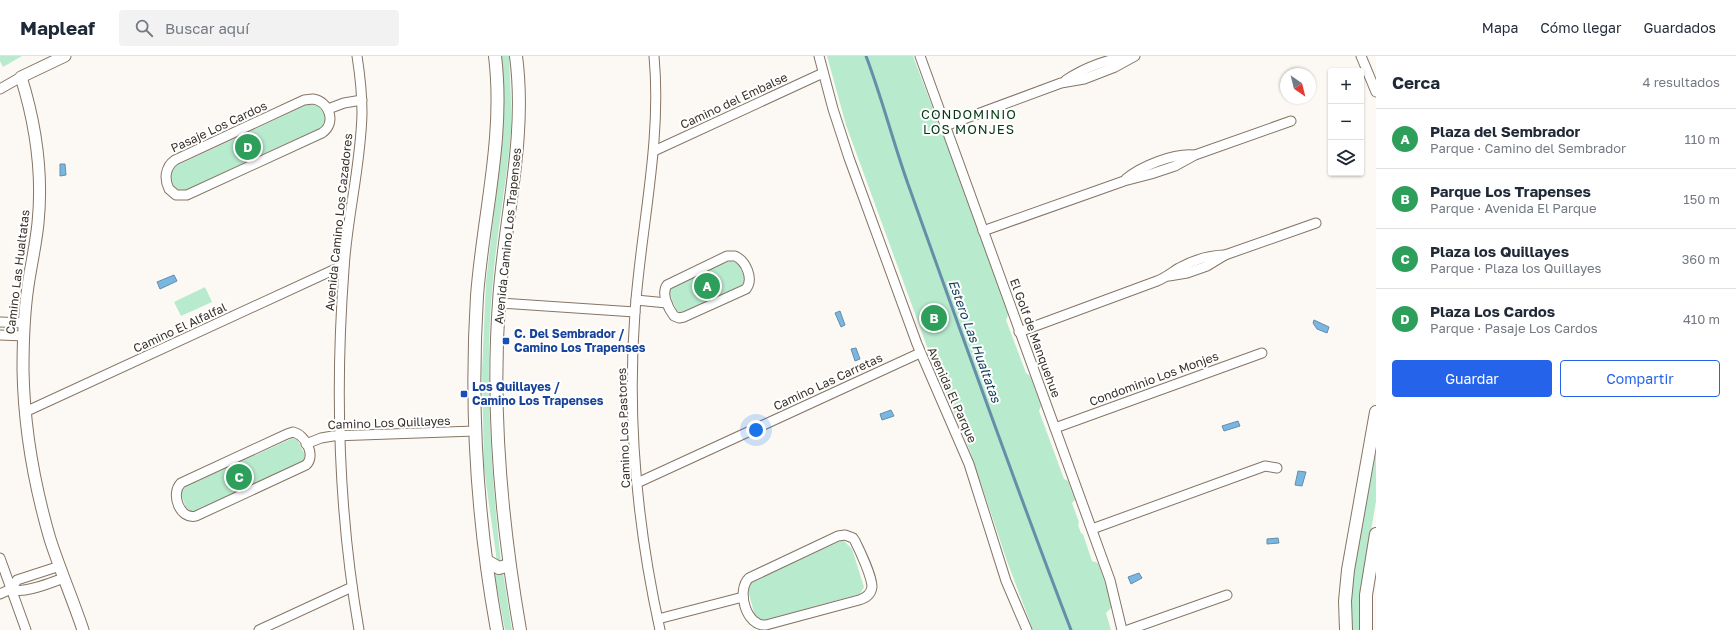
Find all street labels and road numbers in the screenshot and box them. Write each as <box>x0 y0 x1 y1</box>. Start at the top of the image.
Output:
street label: Camino del Embalse <box>678 69 790 132</box>
street label: Pasaje Los Cardos <box>168 98 269 155</box>
street label: Avenida Camino Los Cazadores <box>322 132 355 311</box>
street label: Avenida Camino Los Trapenses <box>491 147 524 325</box>
street label: Camino Las Hualtatas <box>2 209 33 335</box>
street label: El Golf de Manquehue <box>1007 276 1064 400</box>
street label: Camino El Alfalfal <box>131 299 229 356</box>
street label: Avenida El Parque <box>925 345 980 445</box>
street label: Condominio Los Monjes <box>1087 348 1221 409</box>
street label: Camino Las Carretas <box>771 350 885 413</box>
street label: Camino Los Pastores <box>614 368 633 488</box>
street label: Camino Los Quillayes <box>327 413 451 432</box>

